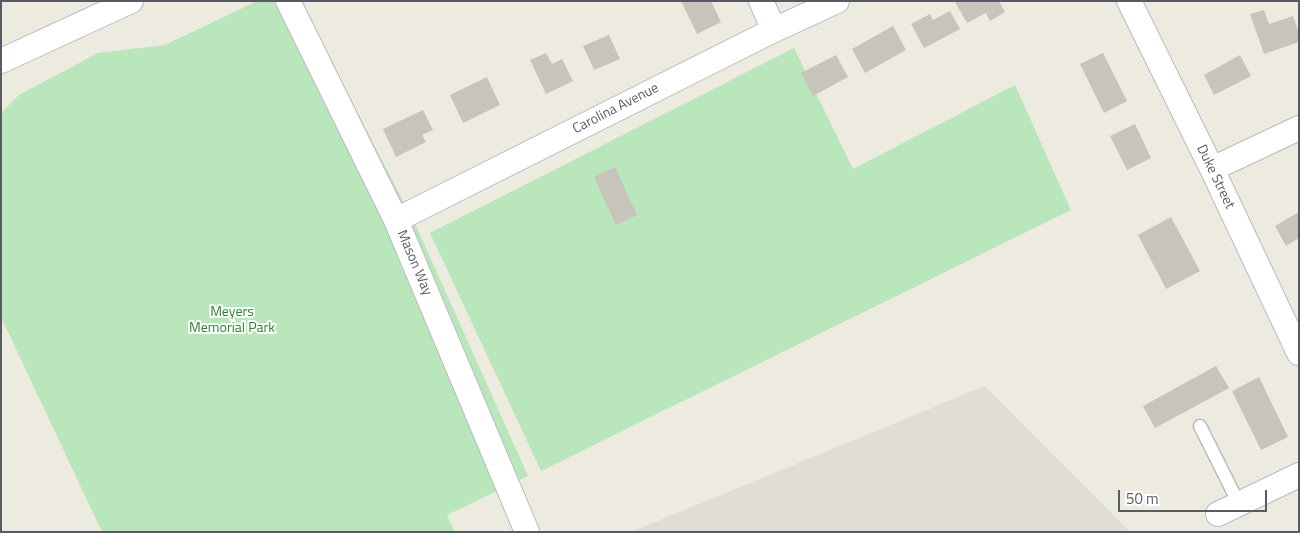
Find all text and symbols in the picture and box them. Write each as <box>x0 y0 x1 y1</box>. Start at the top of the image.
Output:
street label: Carolina Avenue <box>570 80 662 138</box>
street label: Duke Street <box>1192 142 1238 212</box>
street label: Mason Way <box>393 228 435 298</box>
park label: Meyers Memorial Park <box>189 305 275 338</box>
scale bar <box>1120 480 1269 512</box>
text: 50 m <box>1126 487 1159 510</box>

